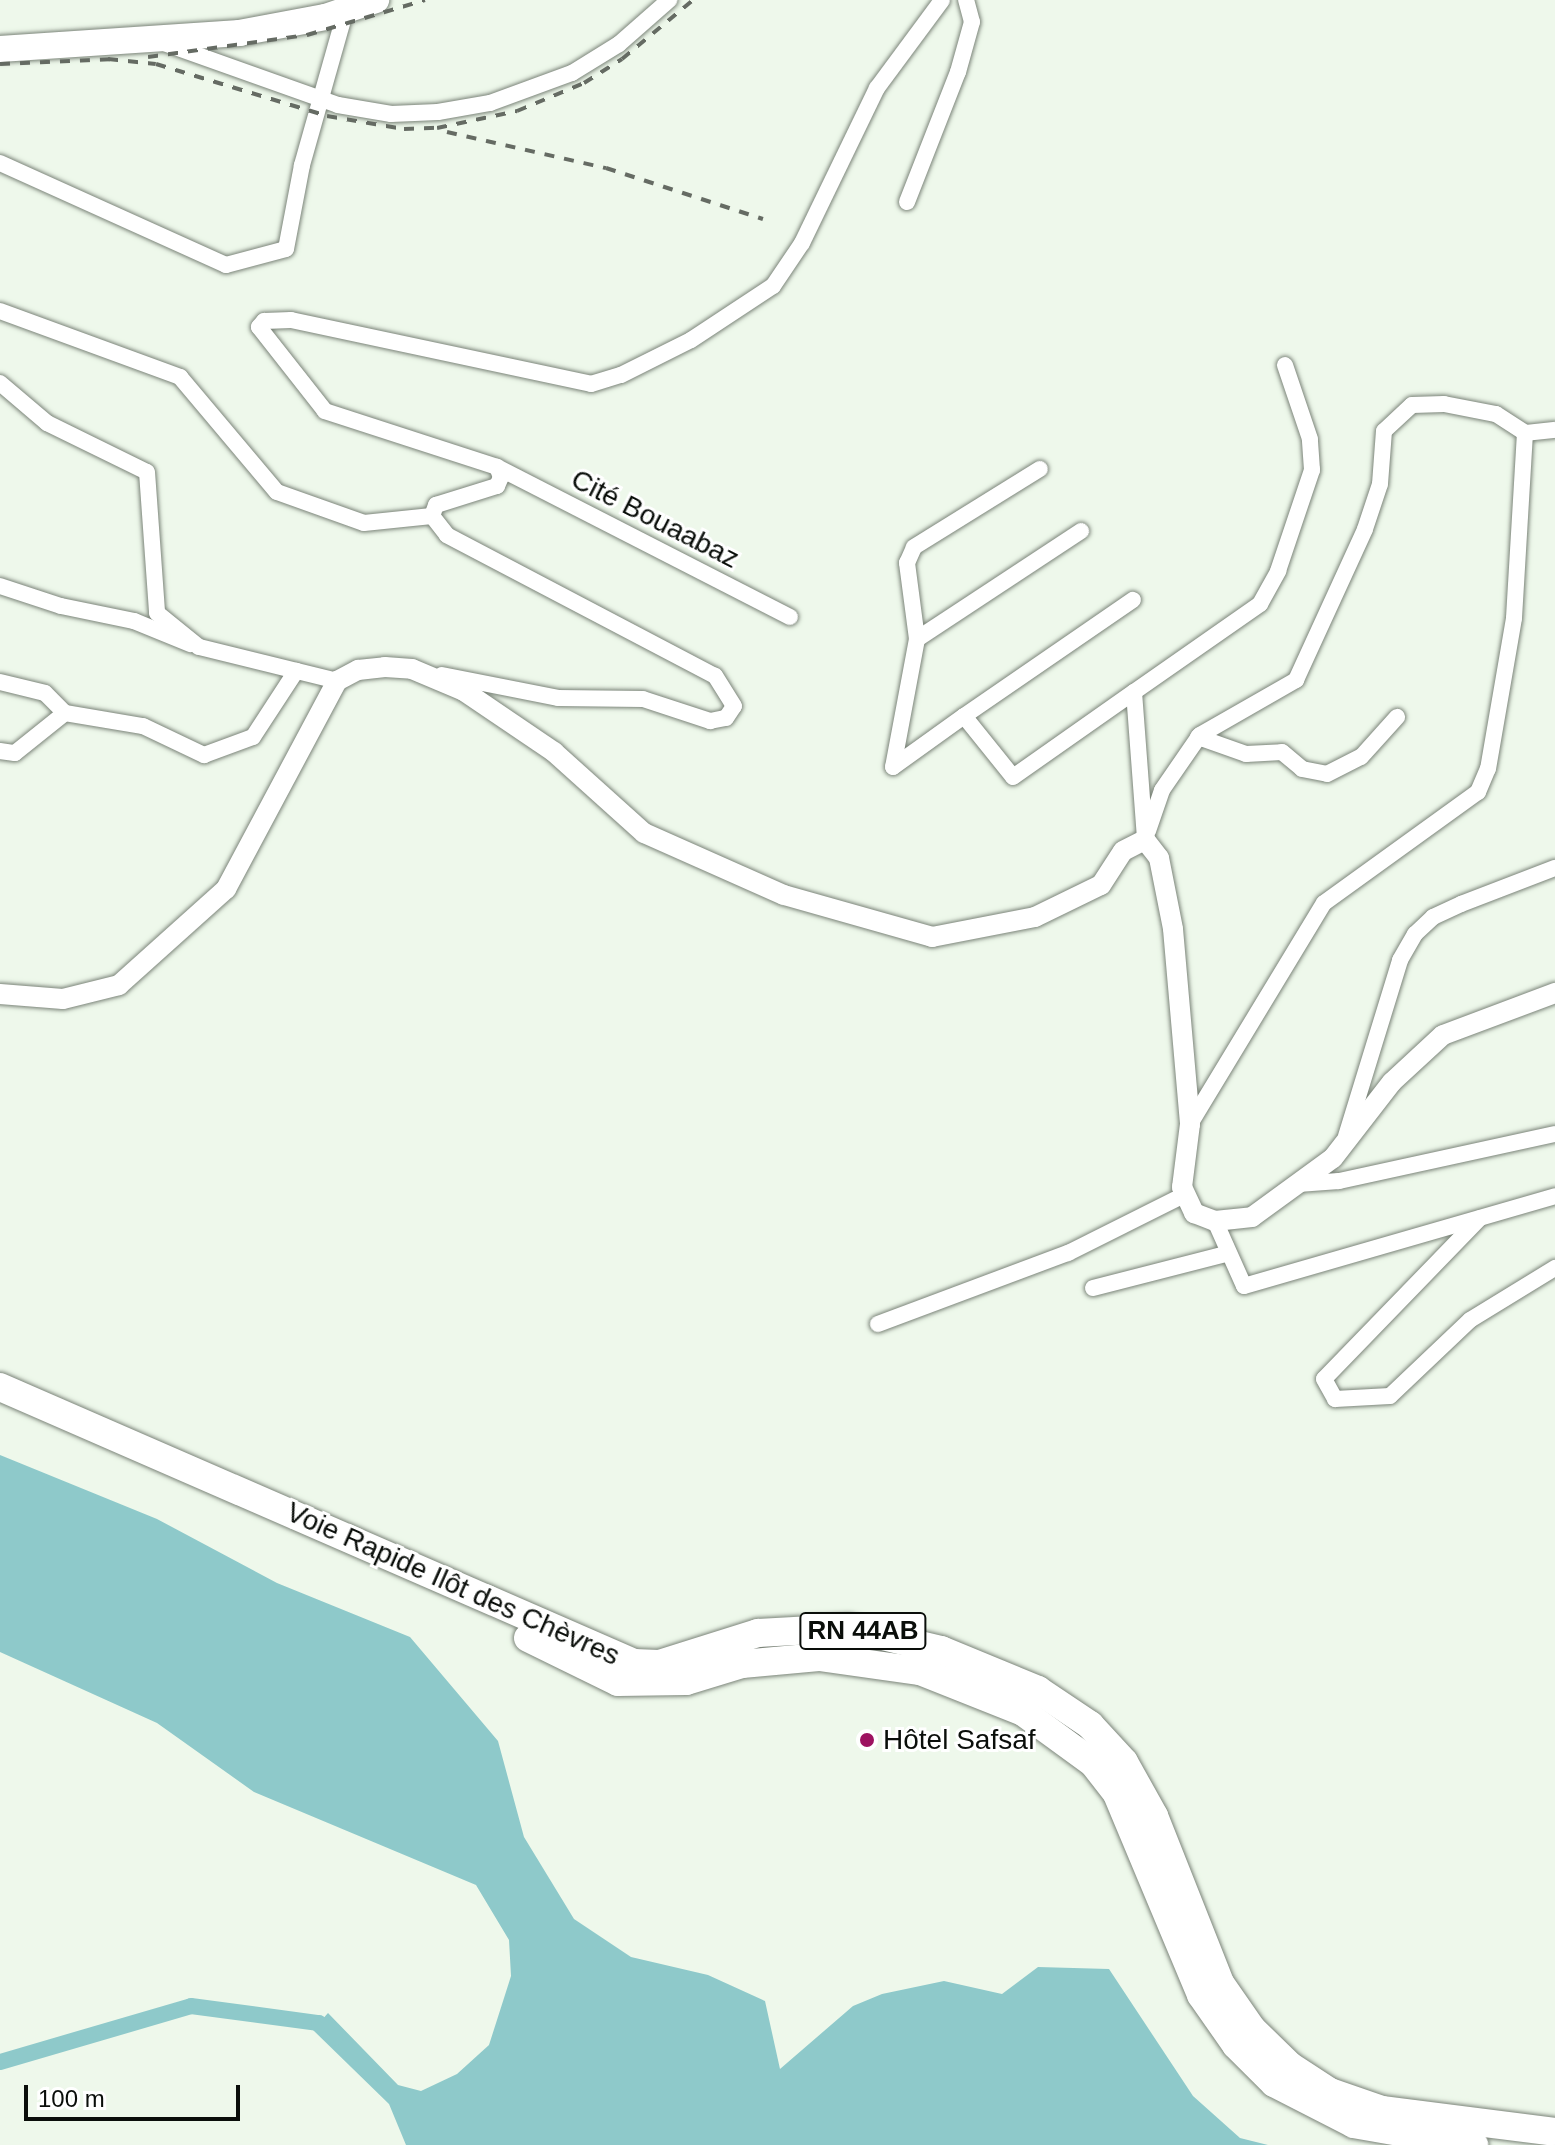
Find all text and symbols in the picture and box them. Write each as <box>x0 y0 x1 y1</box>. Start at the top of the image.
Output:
street label: Cité Bouaabaz <box>566 462 744 576</box>
street label: Voie Rapide Ilôt des Chèvres <box>281 1495 625 1673</box>
road number: RN 44AB <box>799 1609 927 1653</box>
place label: Hôtel Safsaf <box>883 1723 1036 1757</box>
marker: Hôtel Safsaf <box>858 1731 876 1749</box>
scale bar <box>28 2069 244 2119</box>
text: 100 m <box>38 2085 105 2112</box>

